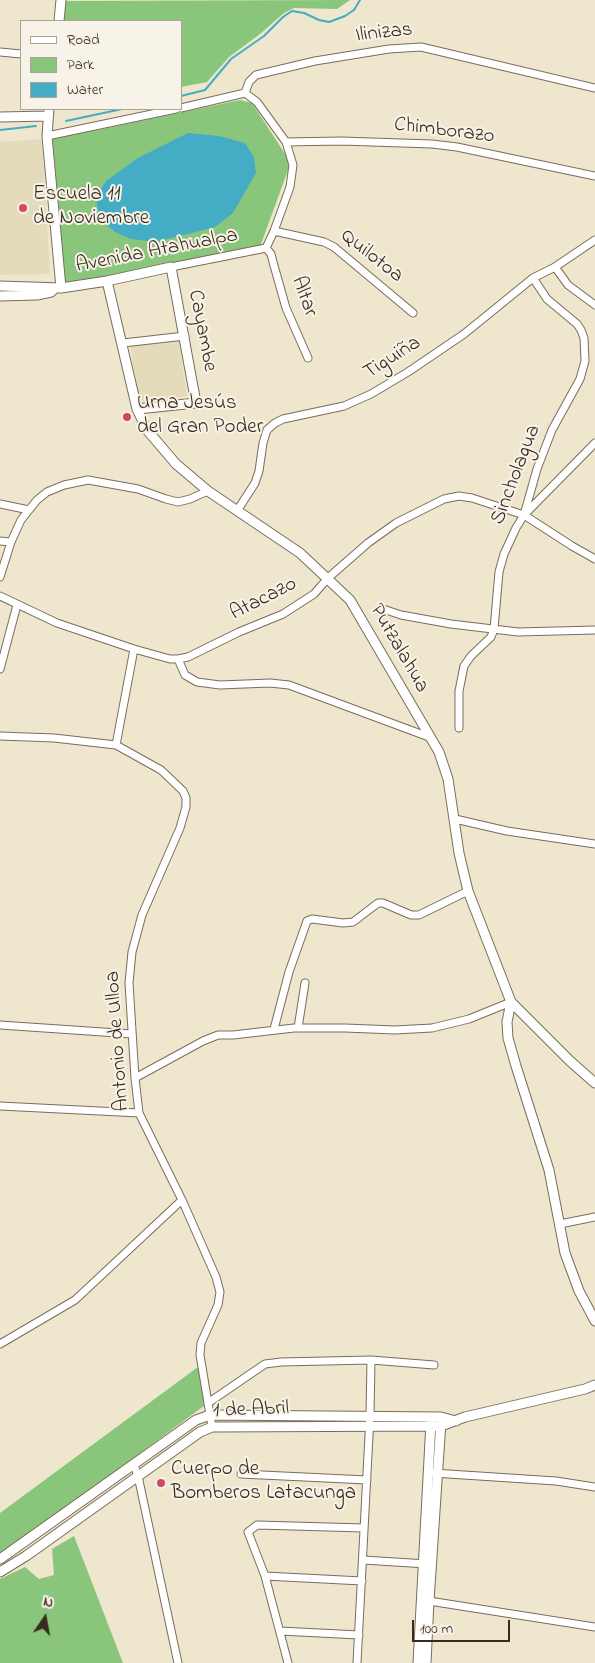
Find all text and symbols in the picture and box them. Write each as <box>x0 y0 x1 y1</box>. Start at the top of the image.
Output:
street label: Ilinizas <box>354 18 414 50</box>
legend <box>20 20 182 110</box>
text: Road <box>67 29 100 51</box>
text: Park <box>67 54 94 76</box>
text: Water <box>67 79 103 101</box>
street label: Chimborazo <box>392 113 496 151</box>
place label: Escuela 11 de Noviembre <box>33 183 149 233</box>
marker: Escuela 11 de Noviembre <box>17 202 29 214</box>
street label: Avenida Atahualpa <box>74 224 240 280</box>
street label: Quilotoa <box>334 225 408 289</box>
street label: Altar <box>284 273 322 321</box>
street label: Cayambe <box>181 288 221 374</box>
street label: Tiguiña <box>360 332 426 386</box>
place label: Urna Jesús del Gran Poder <box>137 392 263 442</box>
marker: Urna Jesús del Gran Poder <box>121 411 133 423</box>
street label: Sincholagua <box>486 422 548 528</box>
street label: Atacazo <box>226 572 302 628</box>
street label: Putzalahua <box>363 600 433 698</box>
street label: Antonio de Ulloa <box>102 970 136 1112</box>
street label: 1 de Abril <box>212 1397 290 1425</box>
place label: Cuerpo de Bomberos Latacunga <box>171 1458 356 1508</box>
marker: Cuerpo de Bomberos Latacunga <box>155 1477 167 1489</box>
text: N <box>41 1592 55 1614</box>
north arrow <box>20 1593 70 1643</box>
scale bar <box>415 1610 512 1642</box>
text: 100 m <box>420 1618 453 1640</box>

